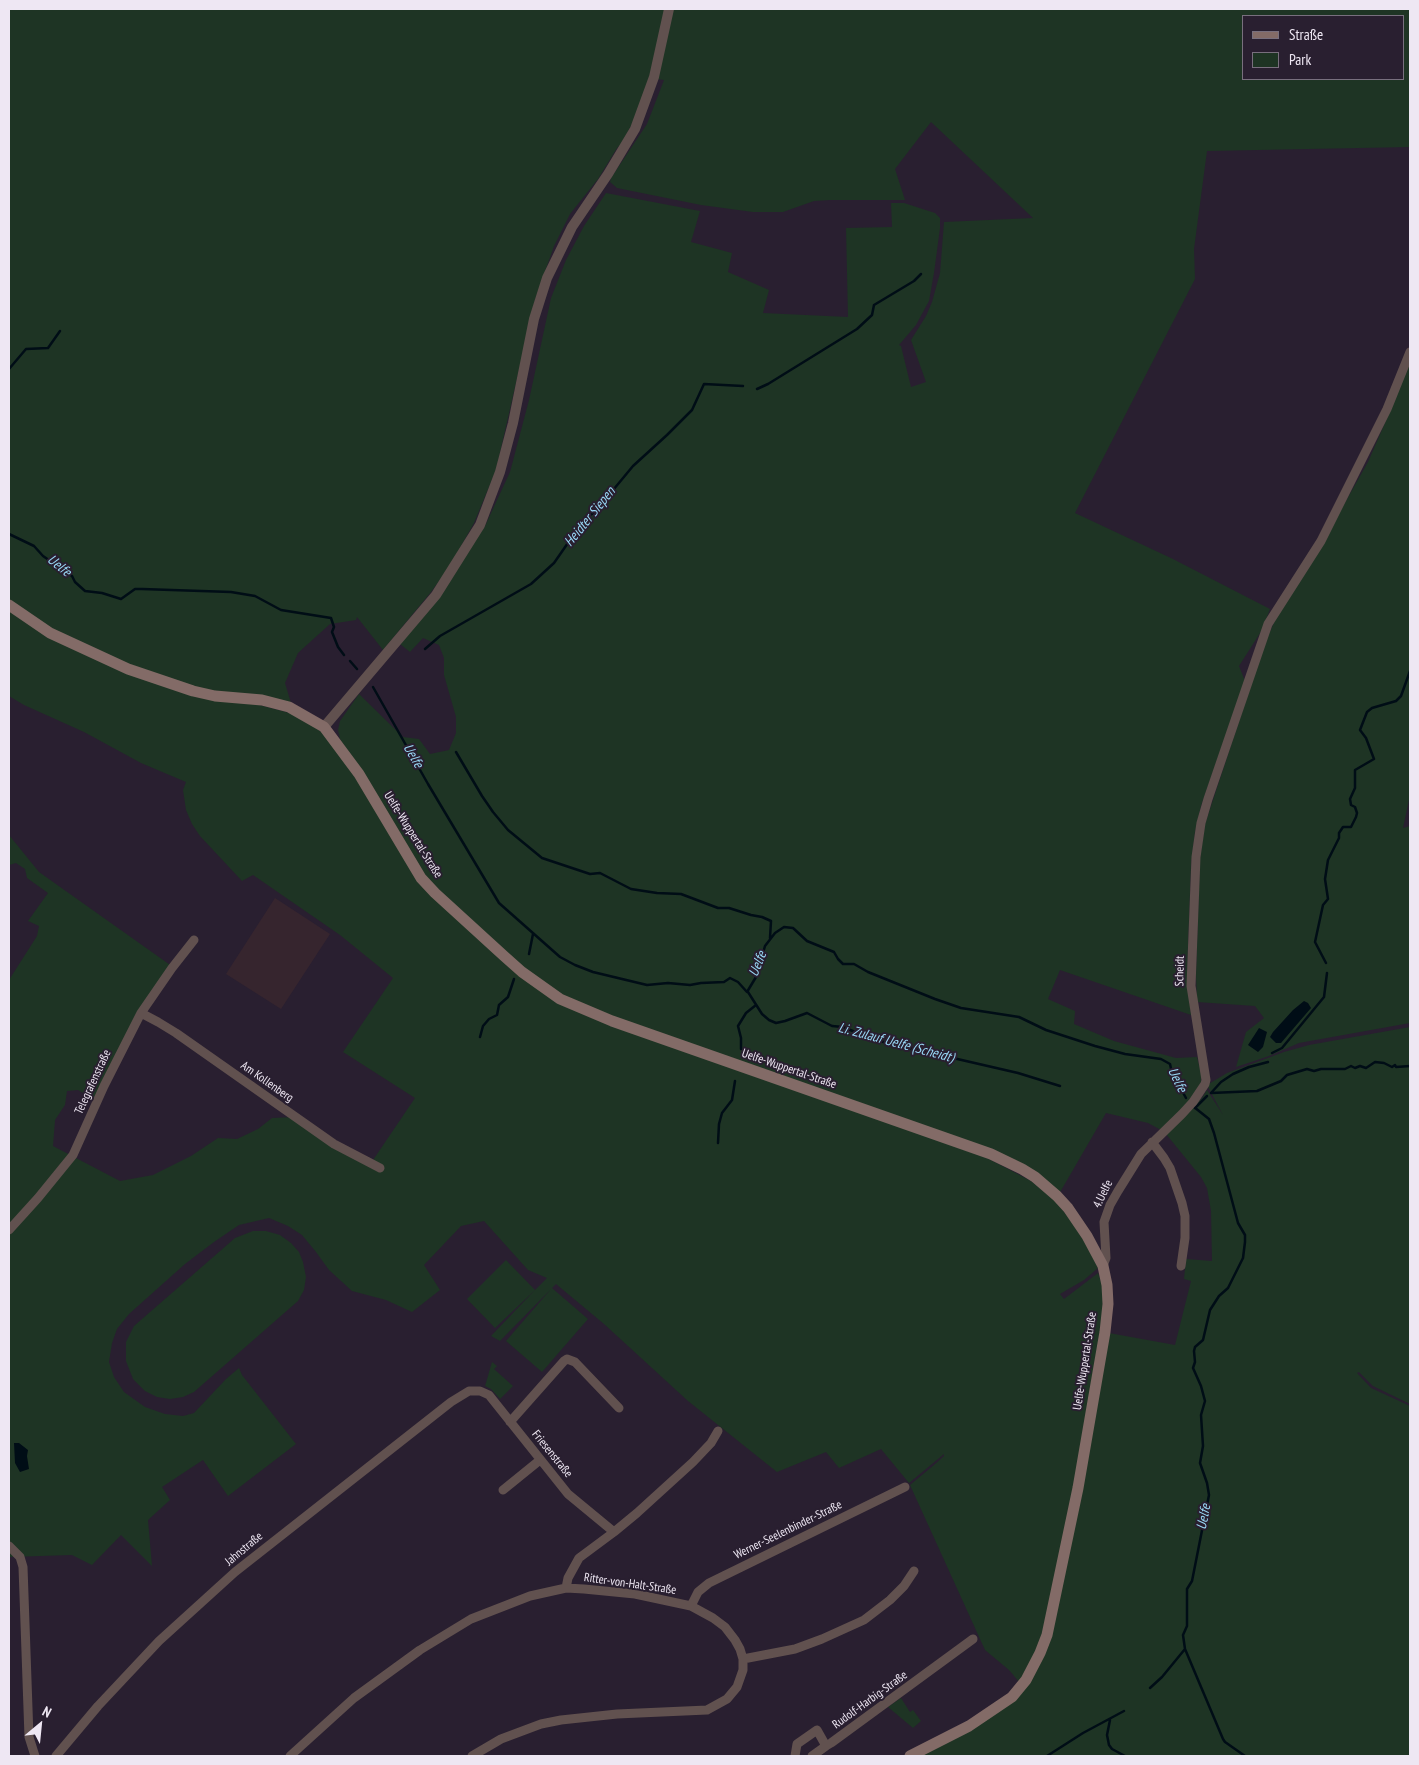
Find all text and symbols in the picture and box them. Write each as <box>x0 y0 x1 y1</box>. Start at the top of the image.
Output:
legend <box>1242 15 1404 80</box>
text: Straße <box>1289 25 1323 44</box>
text: Park <box>1289 50 1311 69</box>
water label: Heidter Siepen <box>561 484 619 550</box>
water label: Uelfe <box>44 551 74 581</box>
water label: Uelfe <box>399 741 427 771</box>
street label: Uelfe-Wuppertal-Straße <box>381 789 445 881</box>
water label: Uelfe <box>745 949 771 979</box>
street label: Scheidt <box>1173 956 1187 986</box>
water label: Li. Zulauf Uelfe (Scheidt) <box>836 1020 956 1066</box>
street label: Uelfe-Wuppertal-Straße <box>740 1046 838 1092</box>
street label: Telegrafenstraße <box>72 1047 114 1117</box>
street label: Am Kollenberg <box>238 1059 296 1105</box>
water label: Uelfe <box>1164 1065 1190 1095</box>
street label: 4.Uelfe <box>1090 1178 1116 1210</box>
street label: Uelfe-Wuppertal-Straße <box>1070 1311 1100 1411</box>
street label: Friesenstraße <box>529 1428 575 1480</box>
street label: Werner-Seelenbinder-Straße <box>732 1498 844 1562</box>
water label: Uelfe <box>1193 1503 1215 1531</box>
street label: Jahnstraße <box>222 1529 266 1569</box>
street label: Ritter-von-Halt-Straße <box>583 1570 677 1598</box>
street label: Rudolf-Harbig-Straße <box>830 1668 910 1732</box>
north arrow <box>15 1700 65 1750</box>
text: N <box>39 1702 55 1721</box>

